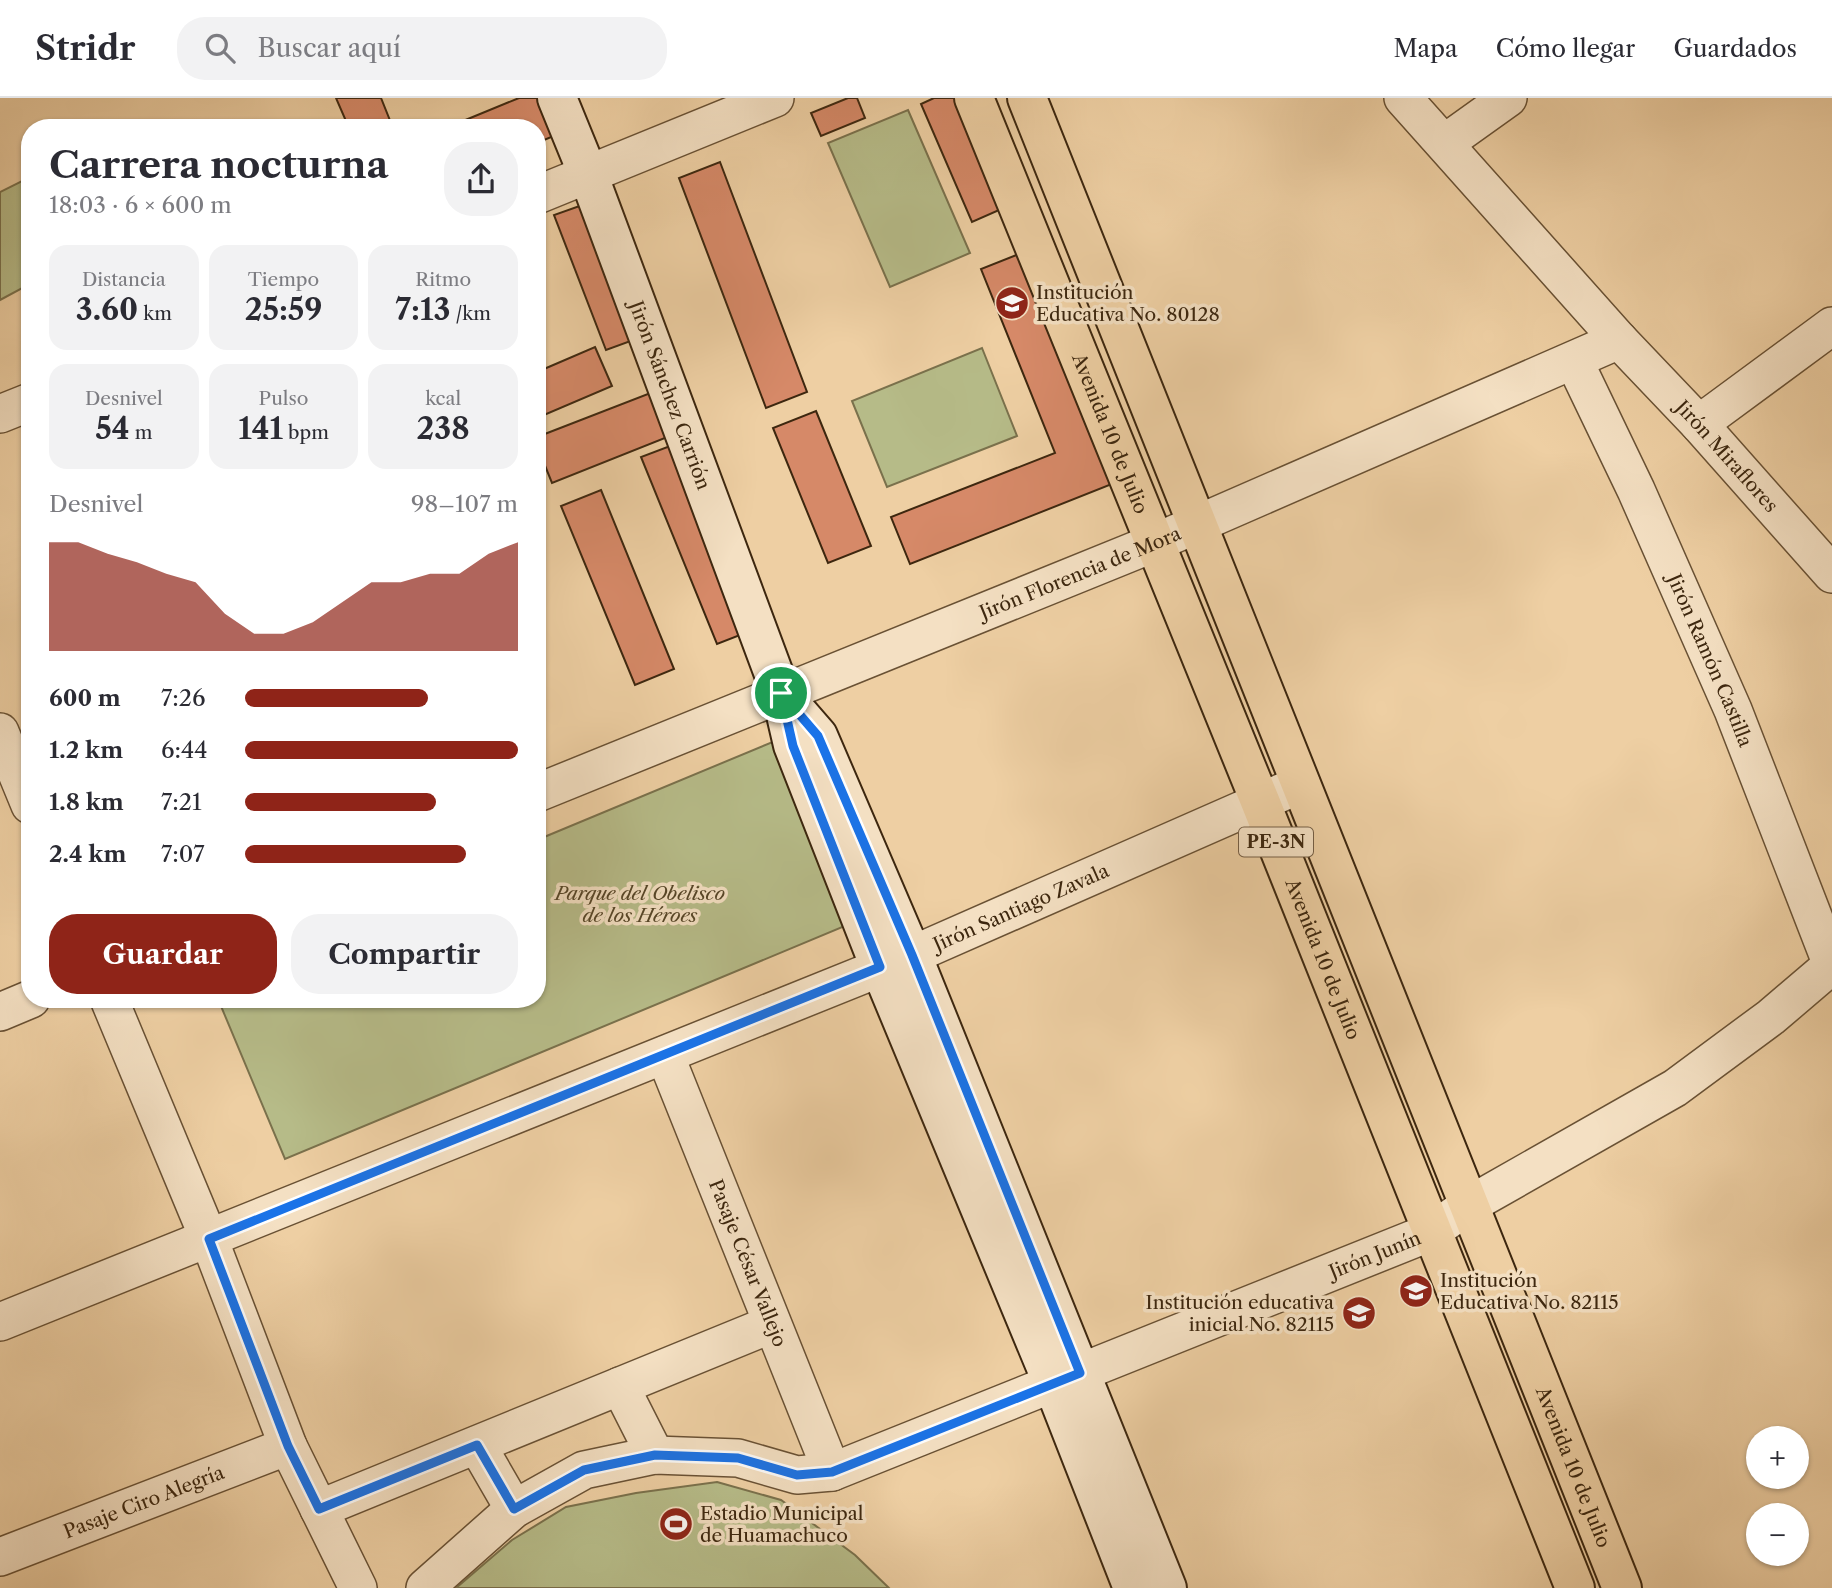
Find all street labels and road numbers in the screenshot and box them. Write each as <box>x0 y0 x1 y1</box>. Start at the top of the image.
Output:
street label: Jirón Sánchez Carrión <box>623 295 715 493</box>
street label: Avenida 10 de Julio <box>1067 349 1153 517</box>
street label: Jirón Miraflores <box>1669 394 1783 517</box>
street label: Jirón Florencia de Mora <box>973 522 1184 626</box>
street label: Jirón Ramón Castilla <box>1661 568 1757 750</box>
road number: PE-3N <box>1239 828 1313 856</box>
street label: Jirón Santiago Zavala <box>927 859 1112 957</box>
street label: Avenida 10 de Julio <box>1280 874 1365 1043</box>
street label: Pasaje César Vallejo <box>704 1176 792 1350</box>
street label: Jirón Junín <box>1323 1226 1424 1285</box>
street label: Avenida 10 de Julio <box>1530 1382 1616 1551</box>
street label: Pasaje Ciro Alegría <box>60 1461 227 1543</box>

